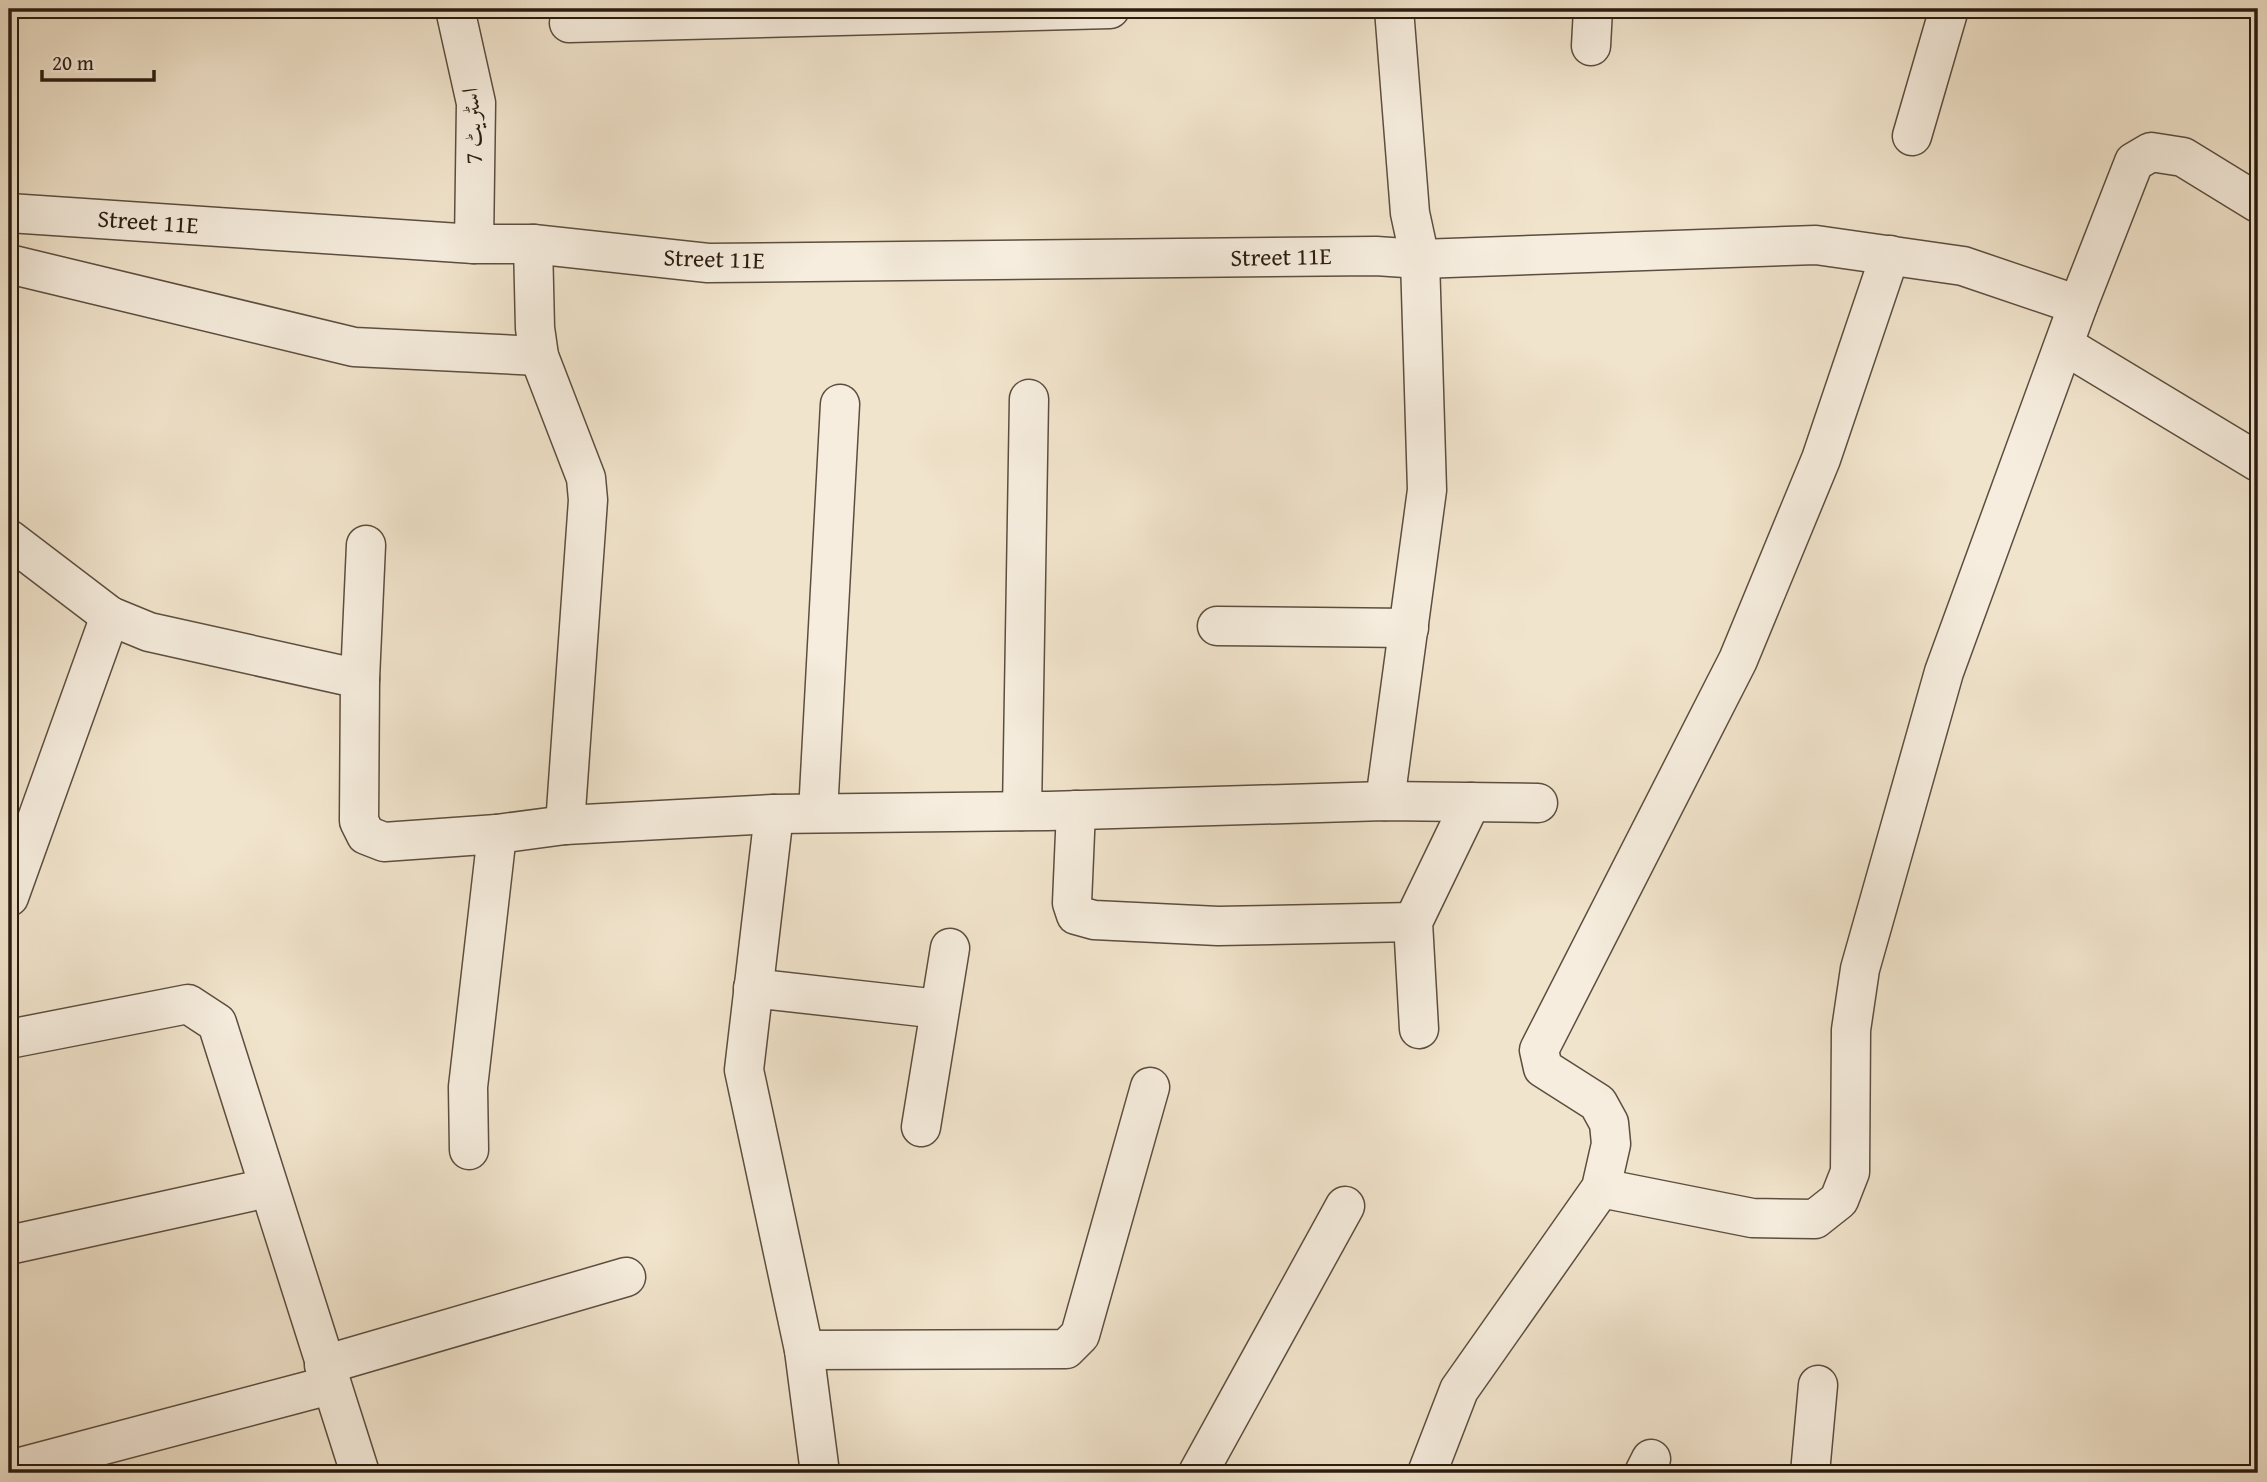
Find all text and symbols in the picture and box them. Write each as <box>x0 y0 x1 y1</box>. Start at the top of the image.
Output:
scale bar <box>42 38 154 82</box>
text: 20 m <box>52 47 94 78</box>
street label: اسٹریٹ 7 <box>452 87 491 165</box>
street label: Street 11E <box>96 201 200 242</box>
street label: Street 11E <box>1230 238 1332 275</box>
street label: Street 11E <box>663 239 765 278</box>

